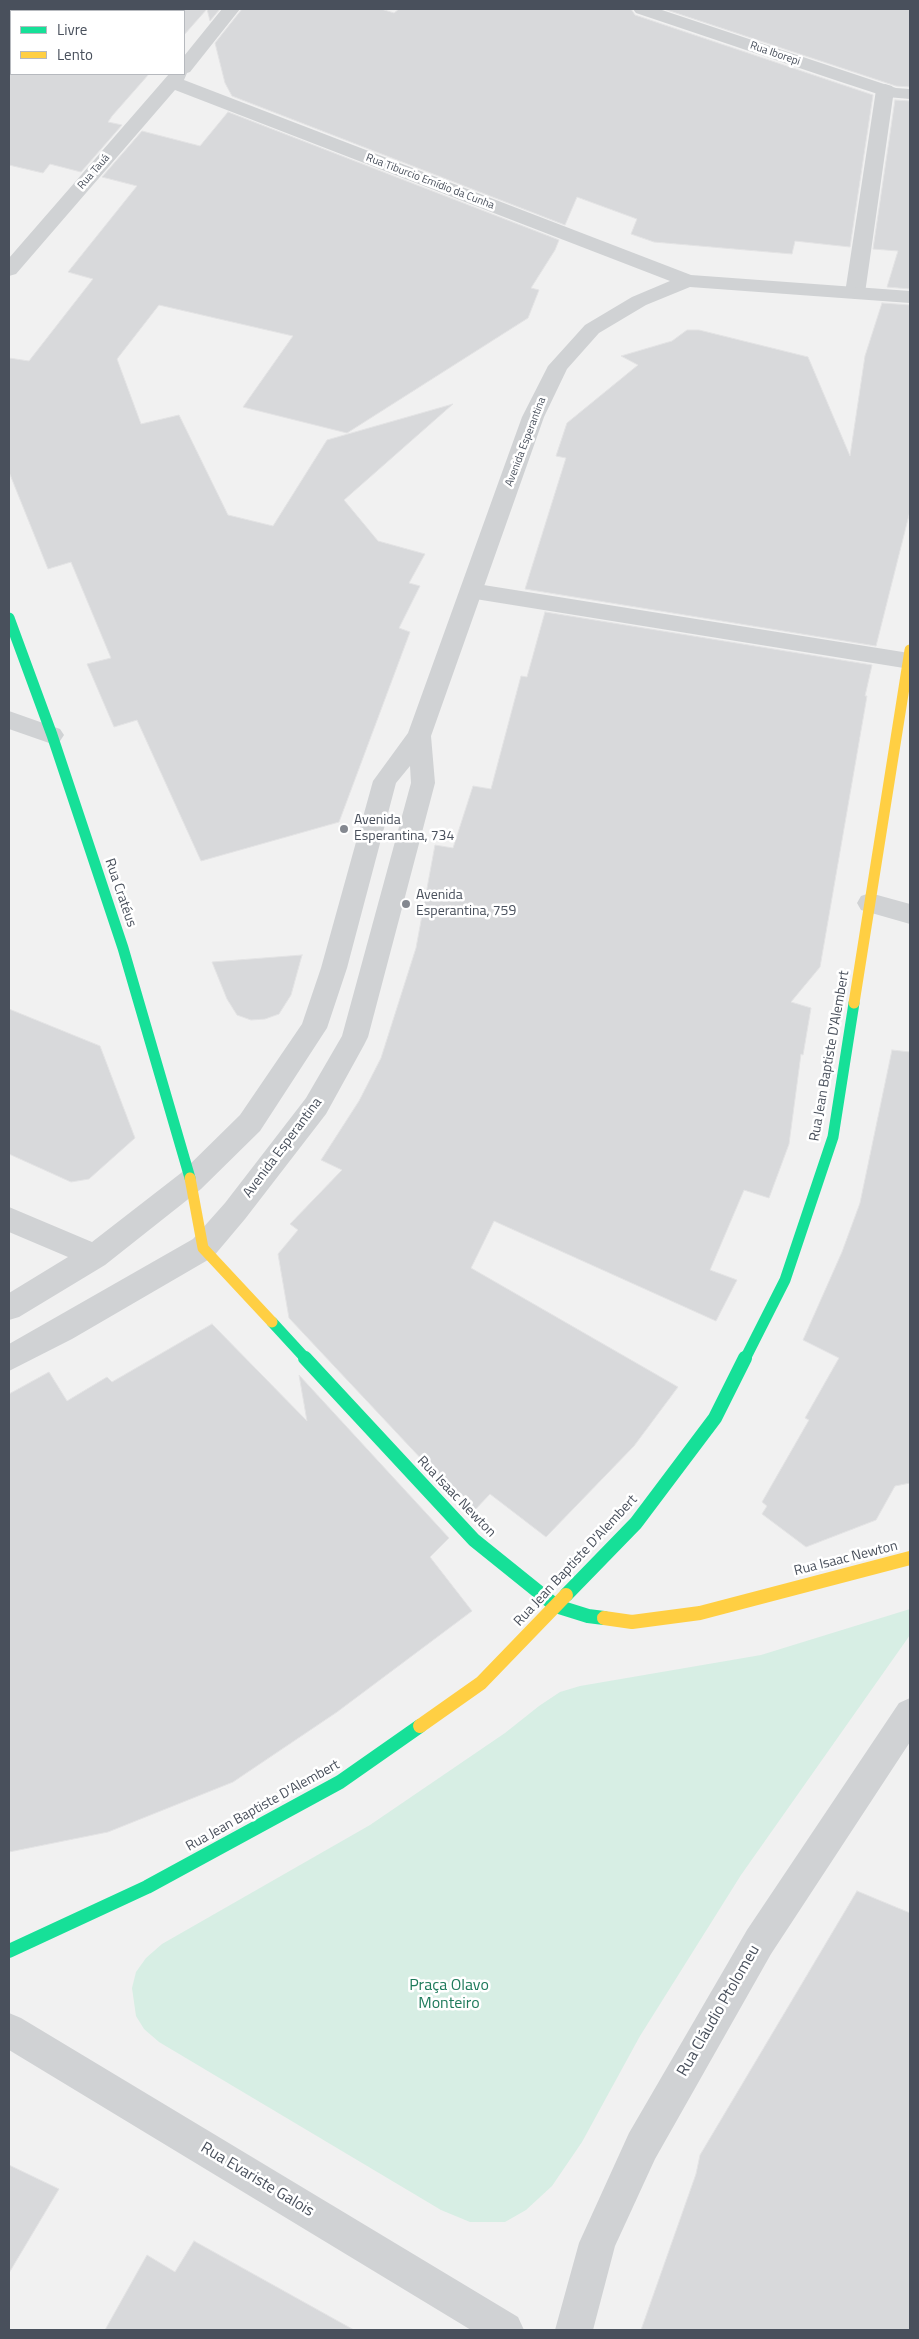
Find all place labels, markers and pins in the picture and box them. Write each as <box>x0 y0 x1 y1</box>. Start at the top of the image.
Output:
place label: Avenida Esperantina, 734 <box>354 813 454 846</box>
marker: Avenida Esperantina, 734 <box>338 823 350 835</box>
place label: Avenida Esperantina, 759 <box>416 888 516 920</box>
marker: Avenida Esperantina, 759 <box>400 898 412 910</box>

